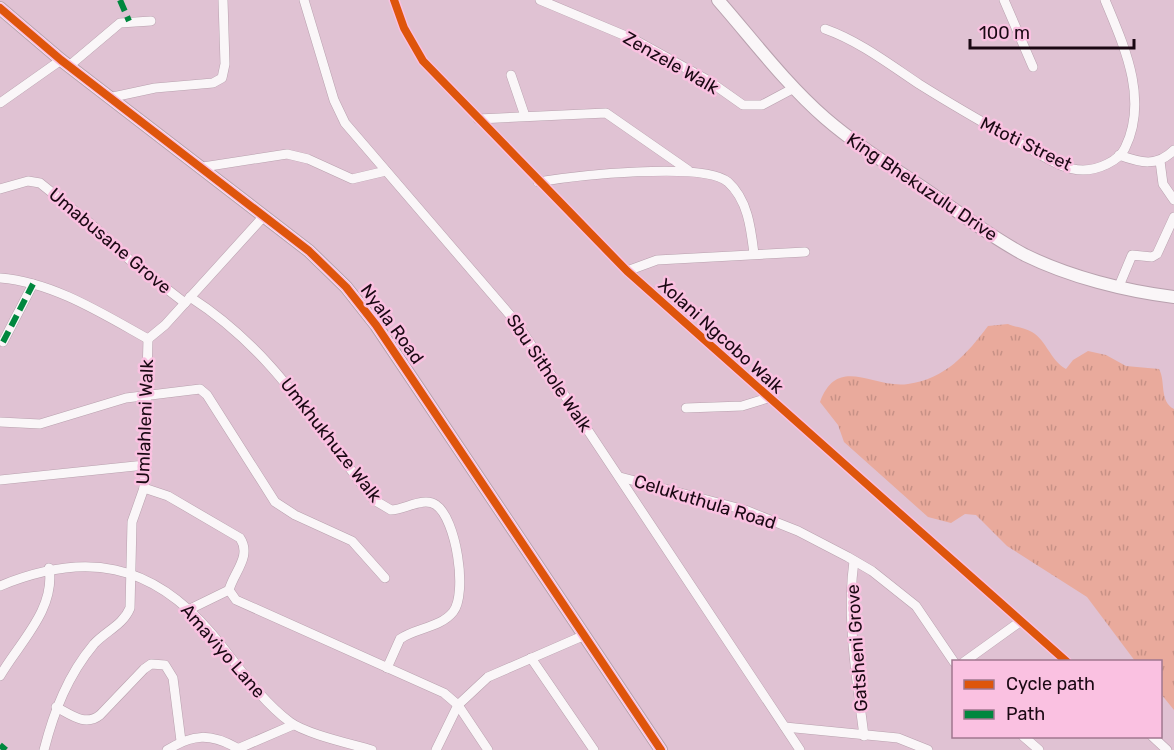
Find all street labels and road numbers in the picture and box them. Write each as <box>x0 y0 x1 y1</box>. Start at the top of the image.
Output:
street label: Zenzele Walk <box>619 27 723 100</box>
street label: Mtoti Street <box>976 112 1076 176</box>
street label: King Bhekuzulu Drive <box>842 128 1002 246</box>
street label: Umabusane Grove <box>44 183 176 299</box>
street label: Xolani Ngcobo Walk <box>654 274 789 399</box>
street label: Nyala Road <box>356 280 428 368</box>
street label: Sbu Sithole Walk <box>502 310 597 437</box>
street label: Umlahleni Walk <box>132 358 158 485</box>
street label: Umkhukhuze Walk <box>276 373 387 507</box>
street label: Celukuthula Road <box>631 470 779 534</box>
street label: Gatsheni Grove <box>842 584 872 712</box>
street label: Amaviyo Lane <box>176 599 270 703</box>

